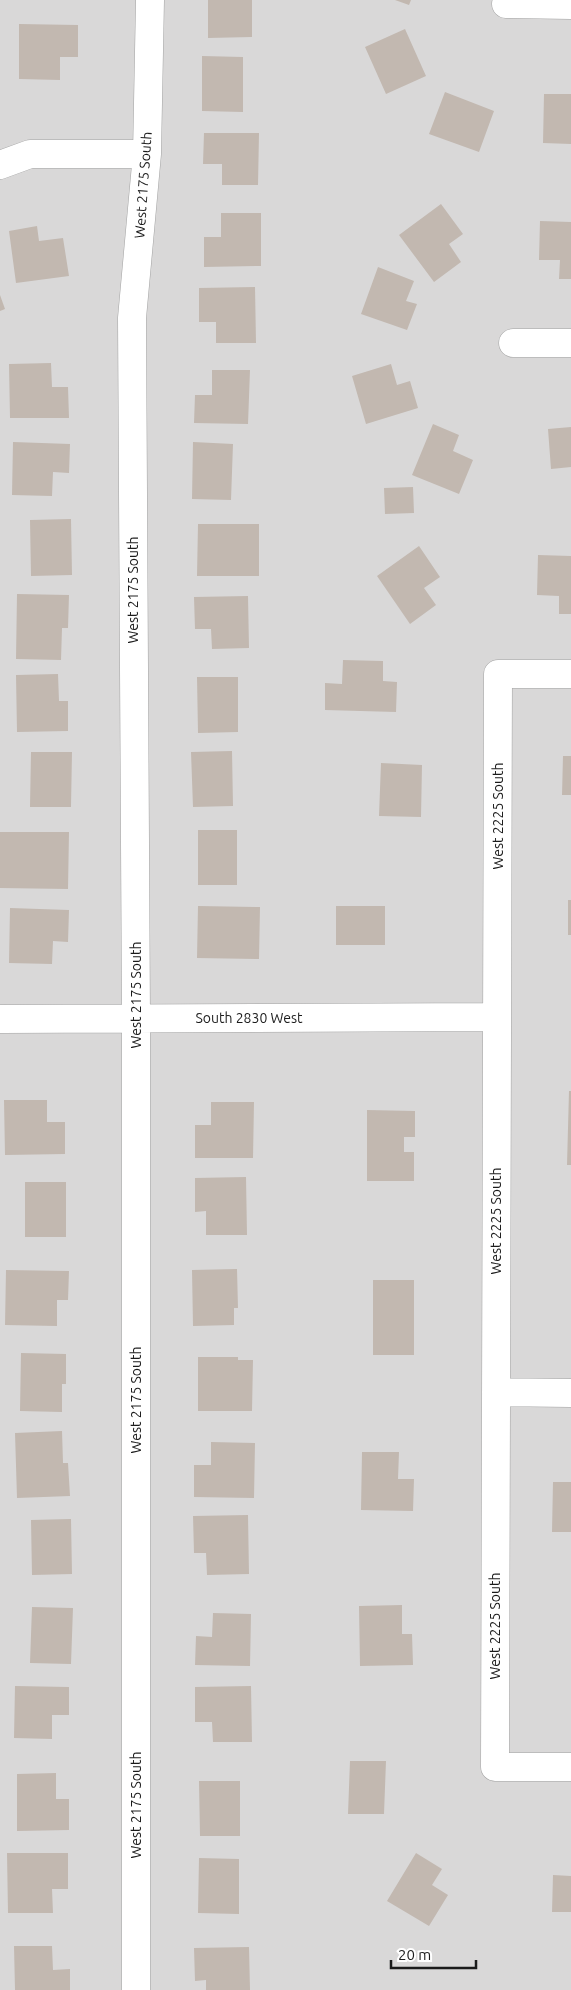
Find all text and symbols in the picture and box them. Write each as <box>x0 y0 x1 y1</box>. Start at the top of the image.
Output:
street label: West 2175 South <box>131 131 155 239</box>
street label: West 2175 South <box>125 536 141 644</box>
street label: West 2225 South <box>490 762 506 870</box>
street label: West 2175 South <box>128 941 144 1049</box>
street label: South 2830 West <box>195 1010 303 1026</box>
street label: West 2225 South <box>488 1167 504 1275</box>
street label: West 2175 South <box>128 1346 144 1454</box>
street label: West 2225 South <box>487 1572 503 1680</box>
street label: West 2175 South <box>128 1751 144 1859</box>
scale bar <box>391 1938 476 1970</box>
text: 20 m <box>398 1946 431 1963</box>

